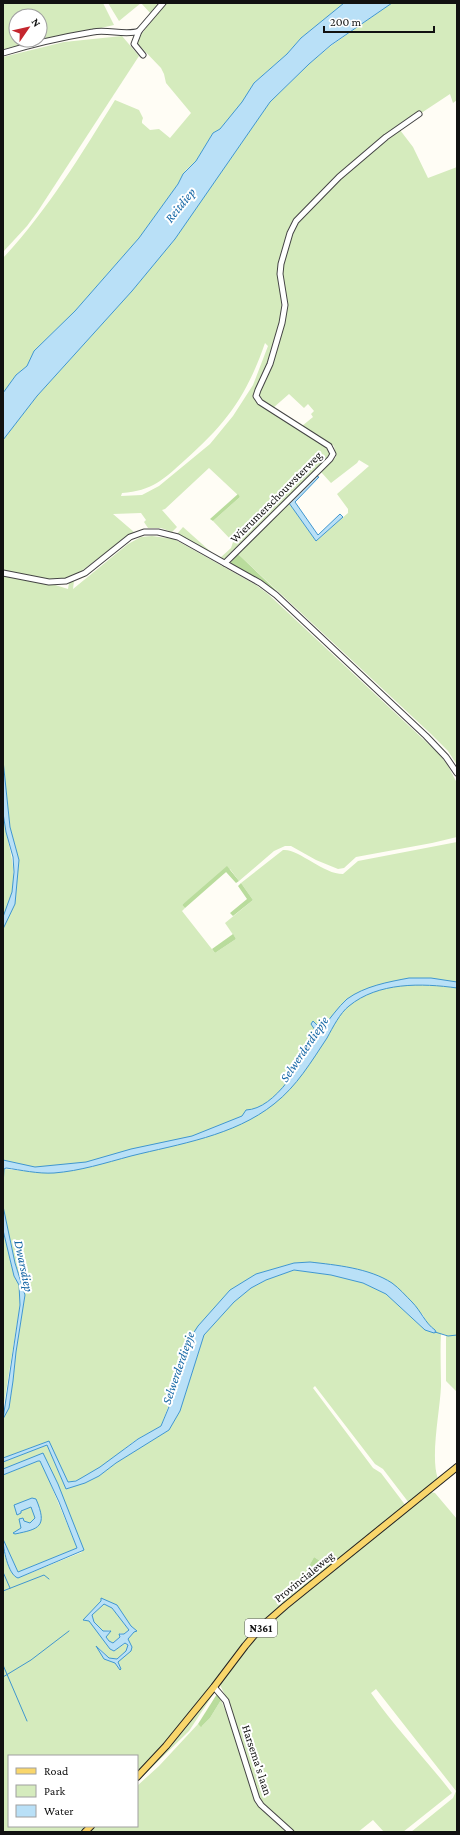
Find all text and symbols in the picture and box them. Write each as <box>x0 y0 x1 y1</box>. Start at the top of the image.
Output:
north arrow <box>8 8 48 48</box>
scale bar <box>324 8 434 34</box>
text: 200 m <box>330 15 362 29</box>
text: N <box>29 16 44 29</box>
water label: Reitdiep <box>162 185 198 225</box>
street label: Wierumerschouwsterweg <box>227 448 325 546</box>
water label: Selwerderdiepje <box>277 1013 332 1085</box>
water label: Dwarsdiep <box>11 1239 37 1293</box>
water label: Selwerderdiepje <box>159 1330 198 1407</box>
street label: Provincialeweg <box>271 1548 337 1605</box>
road number: N361 <box>245 1619 277 1637</box>
street label: Harsema's laan <box>239 1723 275 1797</box>
legend <box>8 1755 138 1827</box>
text: Road <box>44 1764 69 1778</box>
text: Park <box>44 1784 66 1798</box>
text: Water <box>44 1804 74 1818</box>

